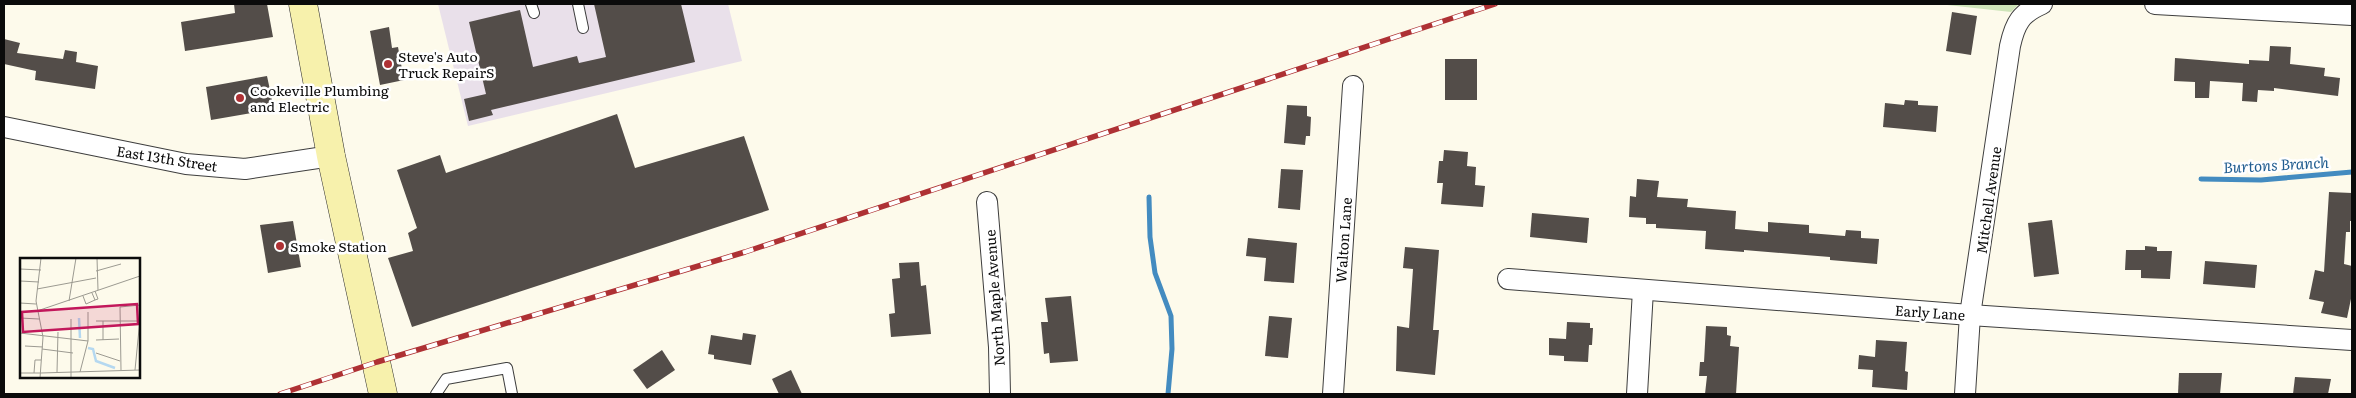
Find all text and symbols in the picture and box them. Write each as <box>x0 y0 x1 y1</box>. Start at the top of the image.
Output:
place label: Steve's Auto Truck RepairS <box>398 46 494 82</box>
marker: Steve's Auto Truck RepairS <box>382 58 394 70</box>
place label: Cookeville Plumbing and Electric <box>250 80 389 116</box>
marker: Cookeville Plumbing and Electric <box>234 92 246 104</box>
street label: East 13th Street <box>115 140 219 176</box>
street label: Mitchell Avenue <box>1971 145 2005 255</box>
water label: Burtons Branch <box>2223 150 2330 178</box>
street label: Walton Lane <box>1330 197 1356 283</box>
street label: North Maple Avenue <box>979 229 1009 367</box>
place label: Smoke Station <box>290 236 387 256</box>
marker: Smoke Station <box>274 240 286 252</box>
inset map <box>20 258 140 378</box>
street label: Early Lane <box>1894 300 1966 324</box>

